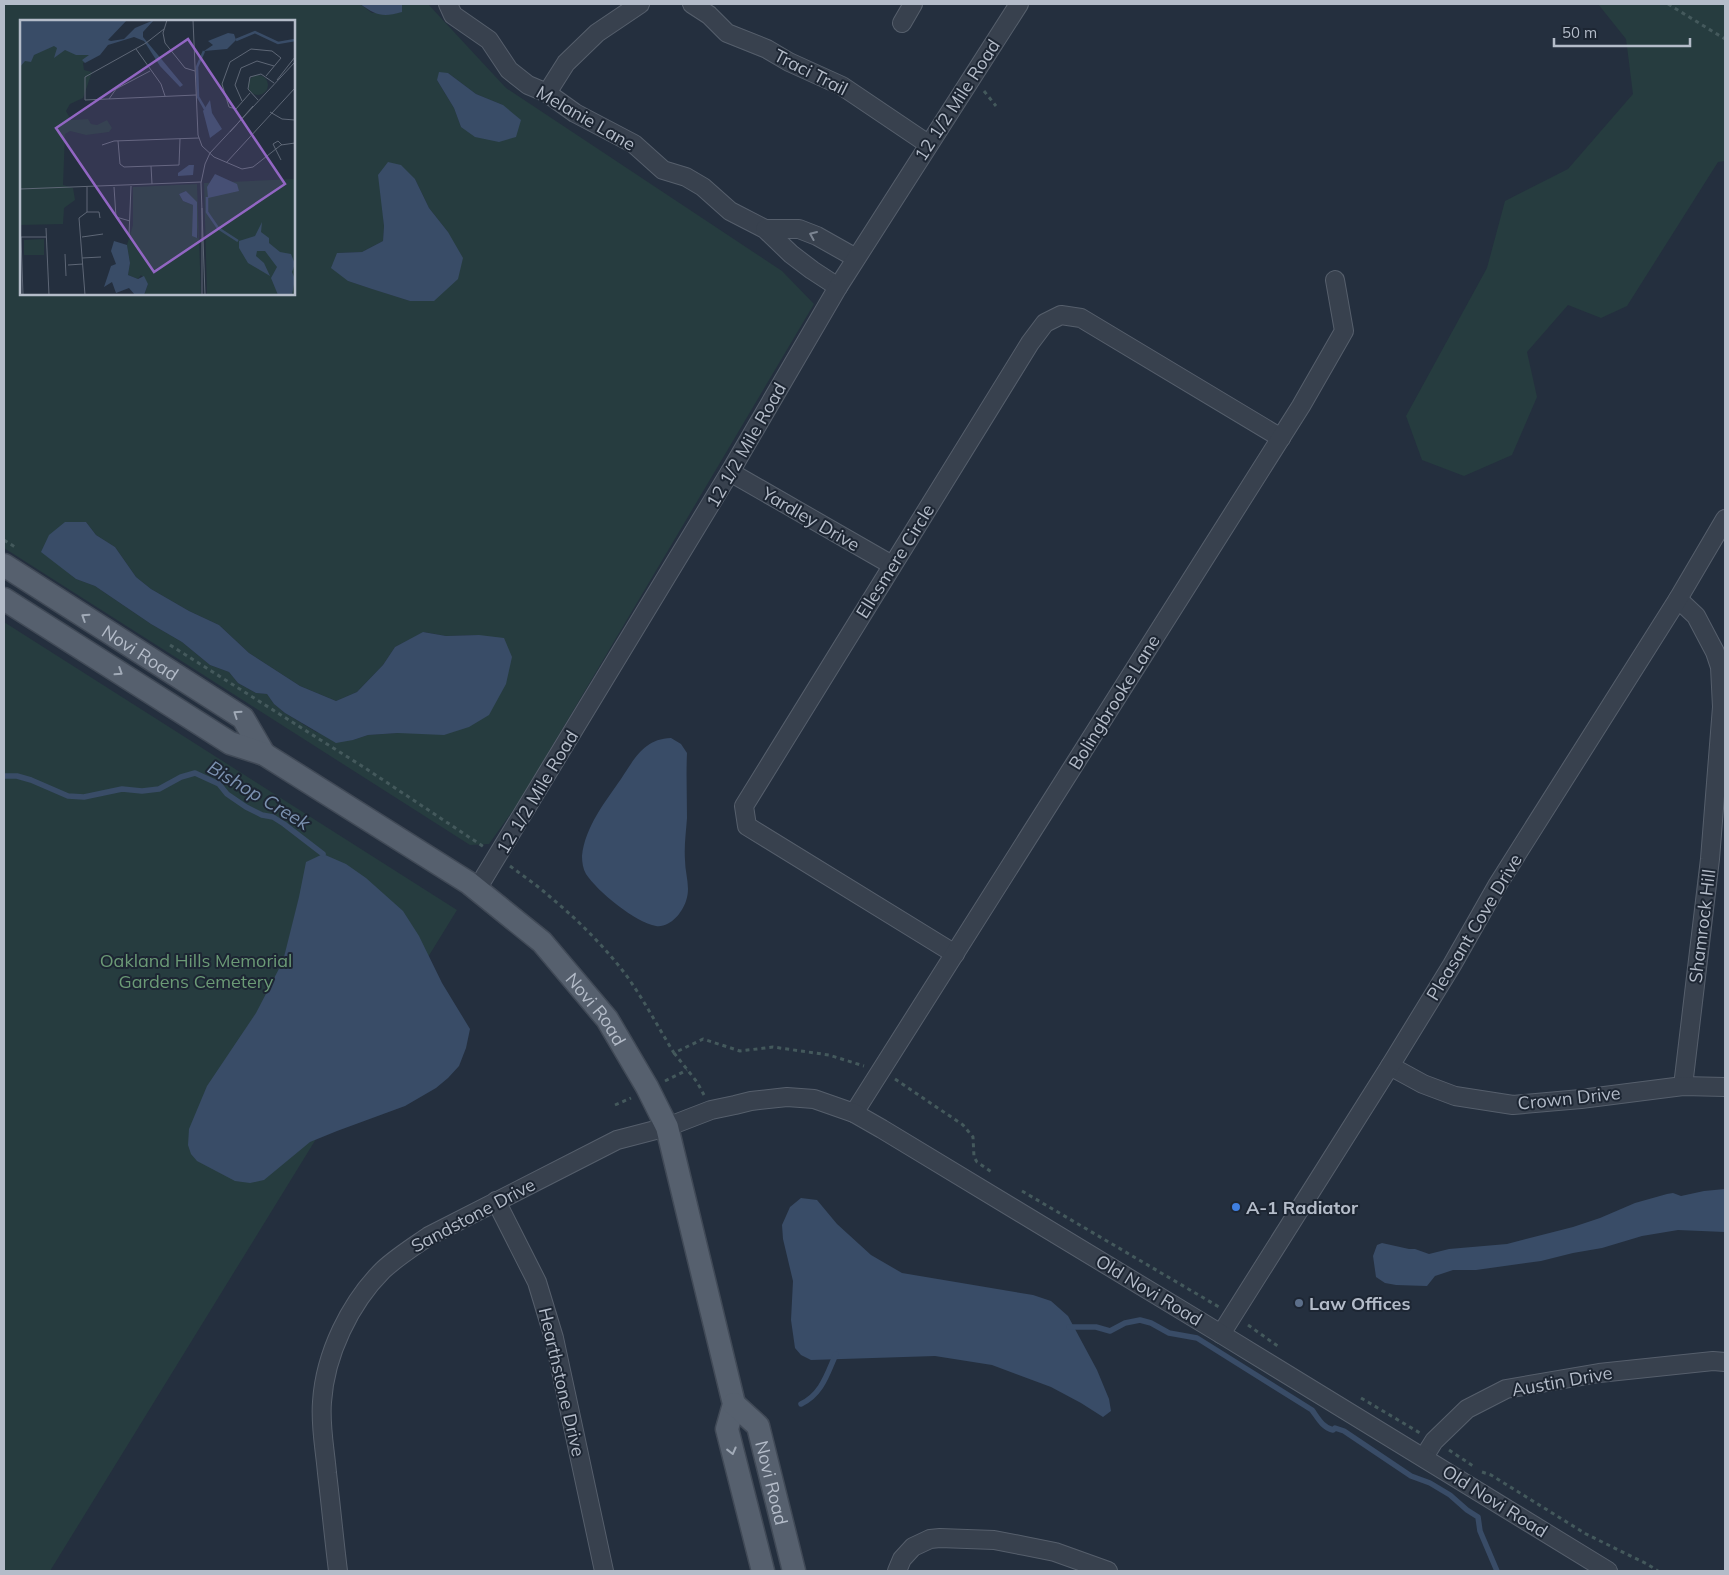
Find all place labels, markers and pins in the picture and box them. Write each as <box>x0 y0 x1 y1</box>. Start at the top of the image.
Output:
place label: A-1 Radiator <box>1246 1196 1359 1219</box>
marker: A-1 Radiator <box>1230 1201 1242 1213</box>
place label: Law Offices <box>1309 1292 1410 1315</box>
marker: Law Offices <box>1293 1297 1305 1309</box>

